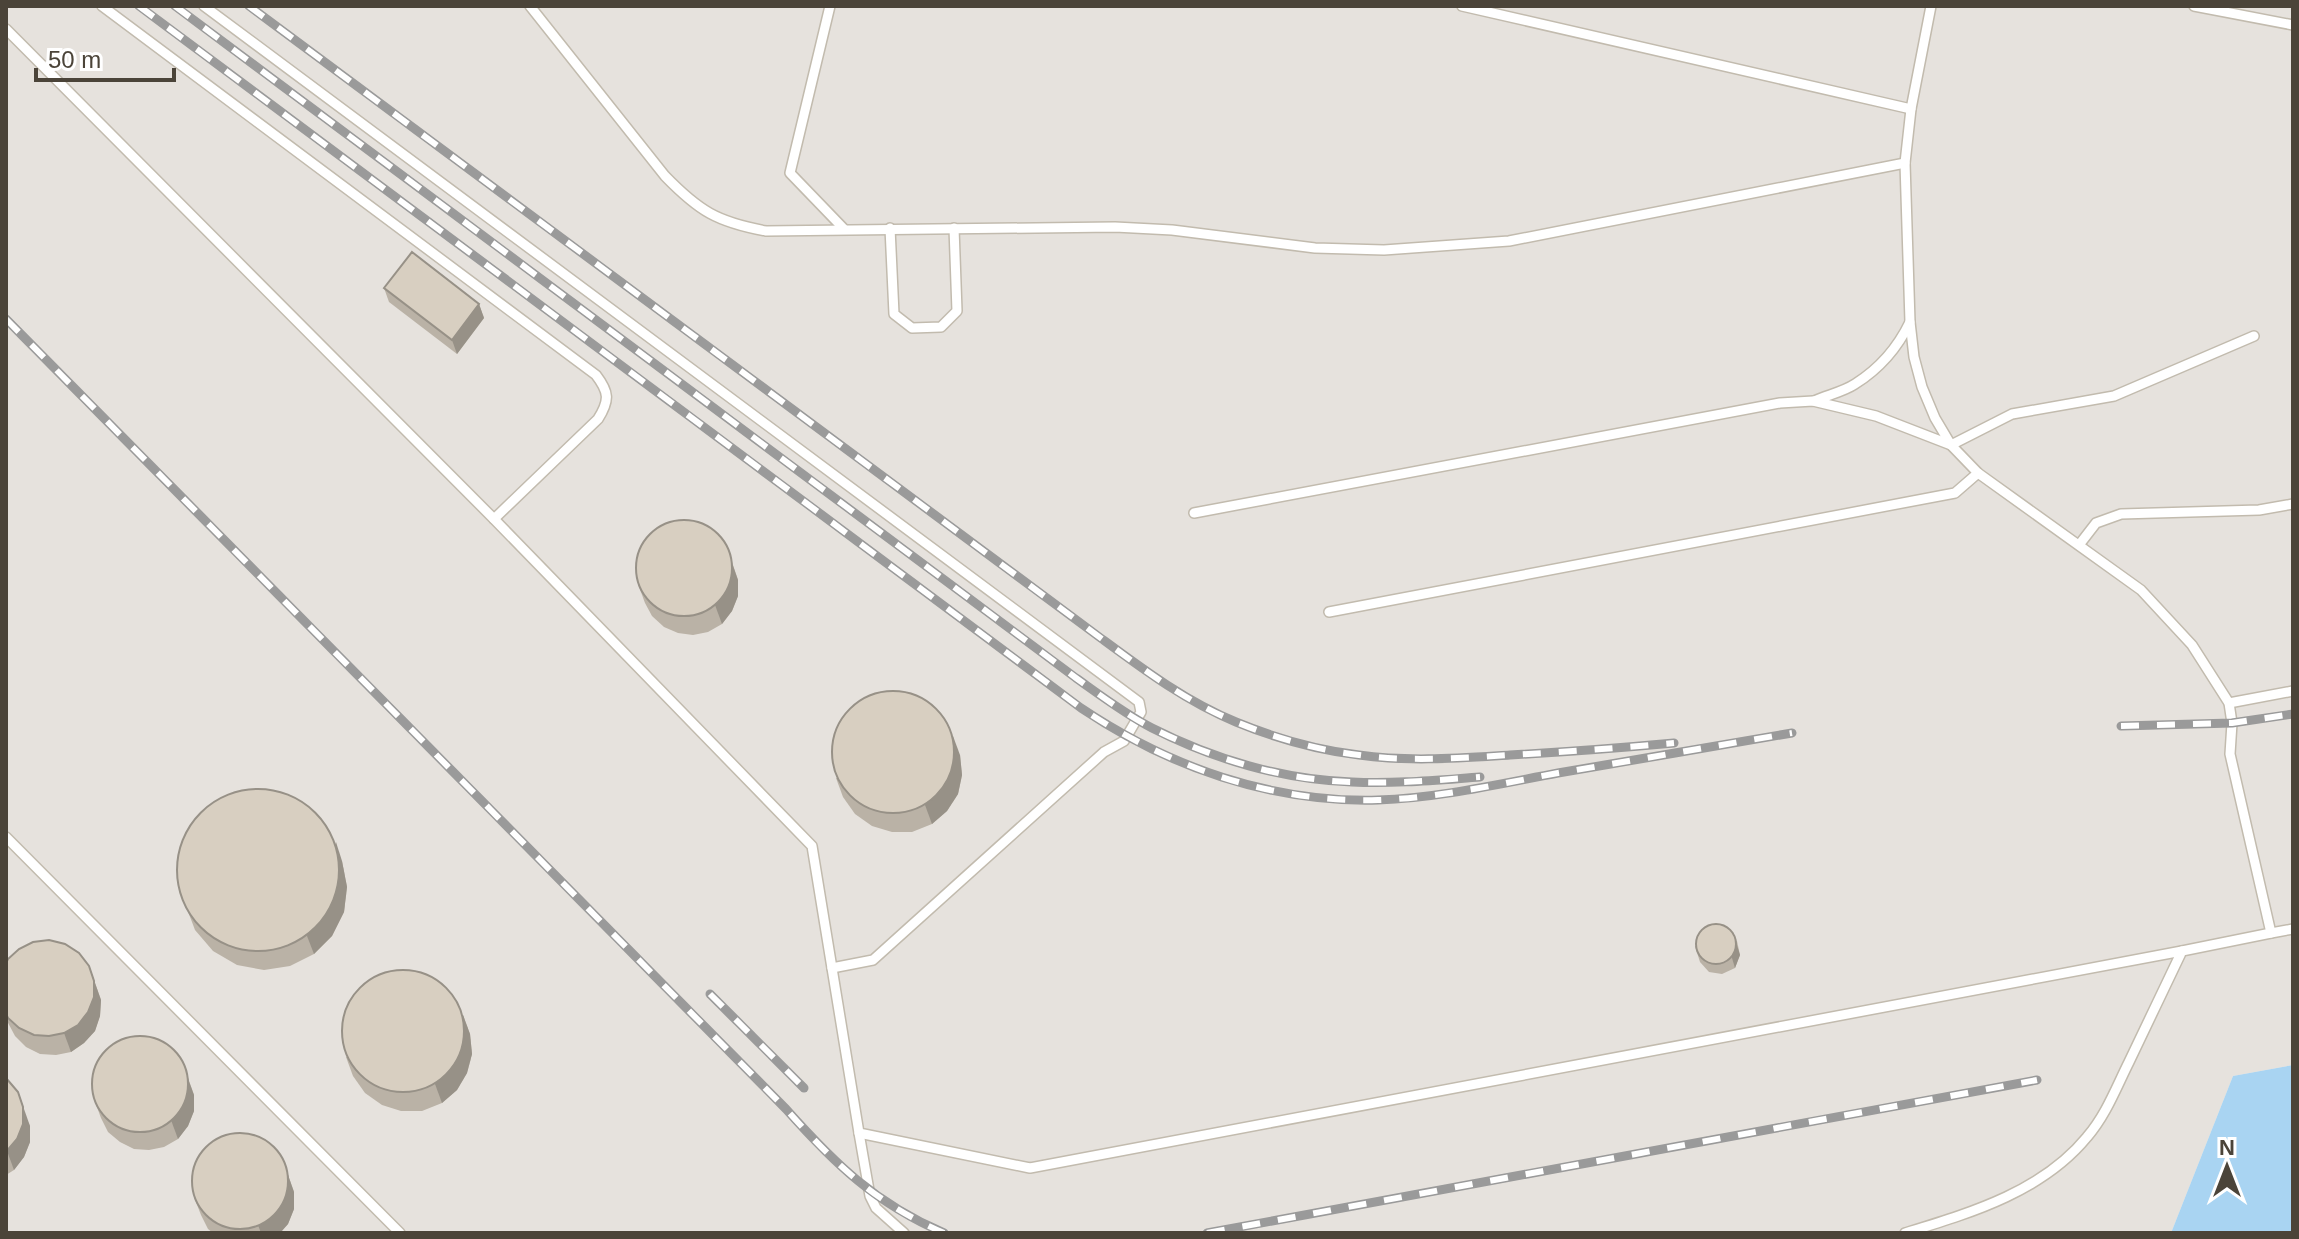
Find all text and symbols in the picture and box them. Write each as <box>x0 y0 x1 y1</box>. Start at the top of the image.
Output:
scale bar <box>36 32 174 82</box>
text: 50 m <box>48 46 101 73</box>
north arrow <box>2187 1127 2267 1207</box>
text: N <box>2219 1135 2235 1160</box>

